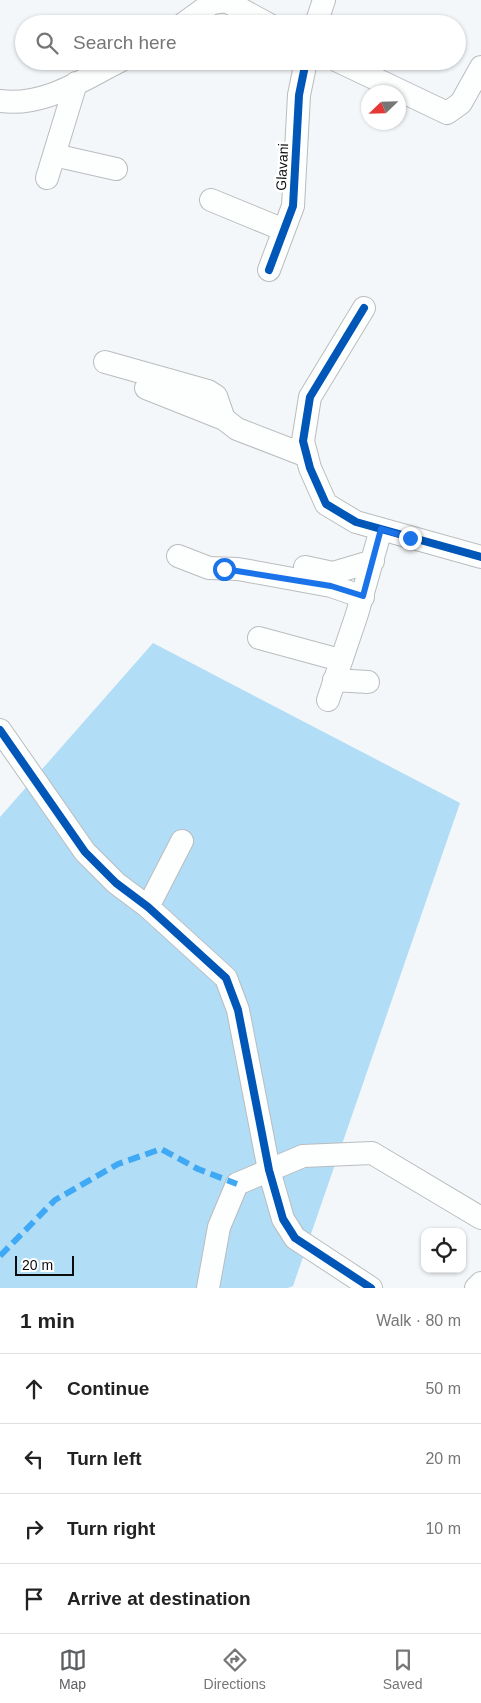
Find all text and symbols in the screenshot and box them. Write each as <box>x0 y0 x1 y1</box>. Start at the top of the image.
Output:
search box <box>15 15 466 70</box>
icon: search <box>33 29 61 57</box>
text: Search here <box>73 32 177 53</box>
north arrow <box>361 85 406 130</box>
street label: Glavani <box>273 143 291 191</box>
route end <box>399 527 422 550</box>
route start <box>213 558 236 581</box>
map controls <box>421 1228 466 1273</box>
button: locate <box>421 1228 466 1273</box>
scale bar <box>15 1253 74 1276</box>
text: 20 m <box>22 1257 53 1273</box>
text: 1 min <box>20 1309 75 1332</box>
text: Walk · 80 m <box>376 1312 461 1329</box>
icon: ahead <box>20 1375 48 1403</box>
text: Continue <box>67 1378 149 1399</box>
text: 50 m <box>425 1380 461 1397</box>
icon: left <box>20 1445 48 1473</box>
text: Turn left <box>67 1448 142 1469</box>
text: 20 m <box>425 1450 461 1467</box>
icon: right <box>20 1515 48 1543</box>
text: Turn right <box>67 1518 155 1539</box>
text: 10 m <box>425 1520 461 1537</box>
icon: arrive <box>20 1585 48 1613</box>
text: Arrive at destination <box>67 1588 251 1609</box>
tab: Map <box>59 1646 87 1692</box>
tab: Directions <box>204 1646 266 1692</box>
tab: Saved <box>383 1646 422 1692</box>

